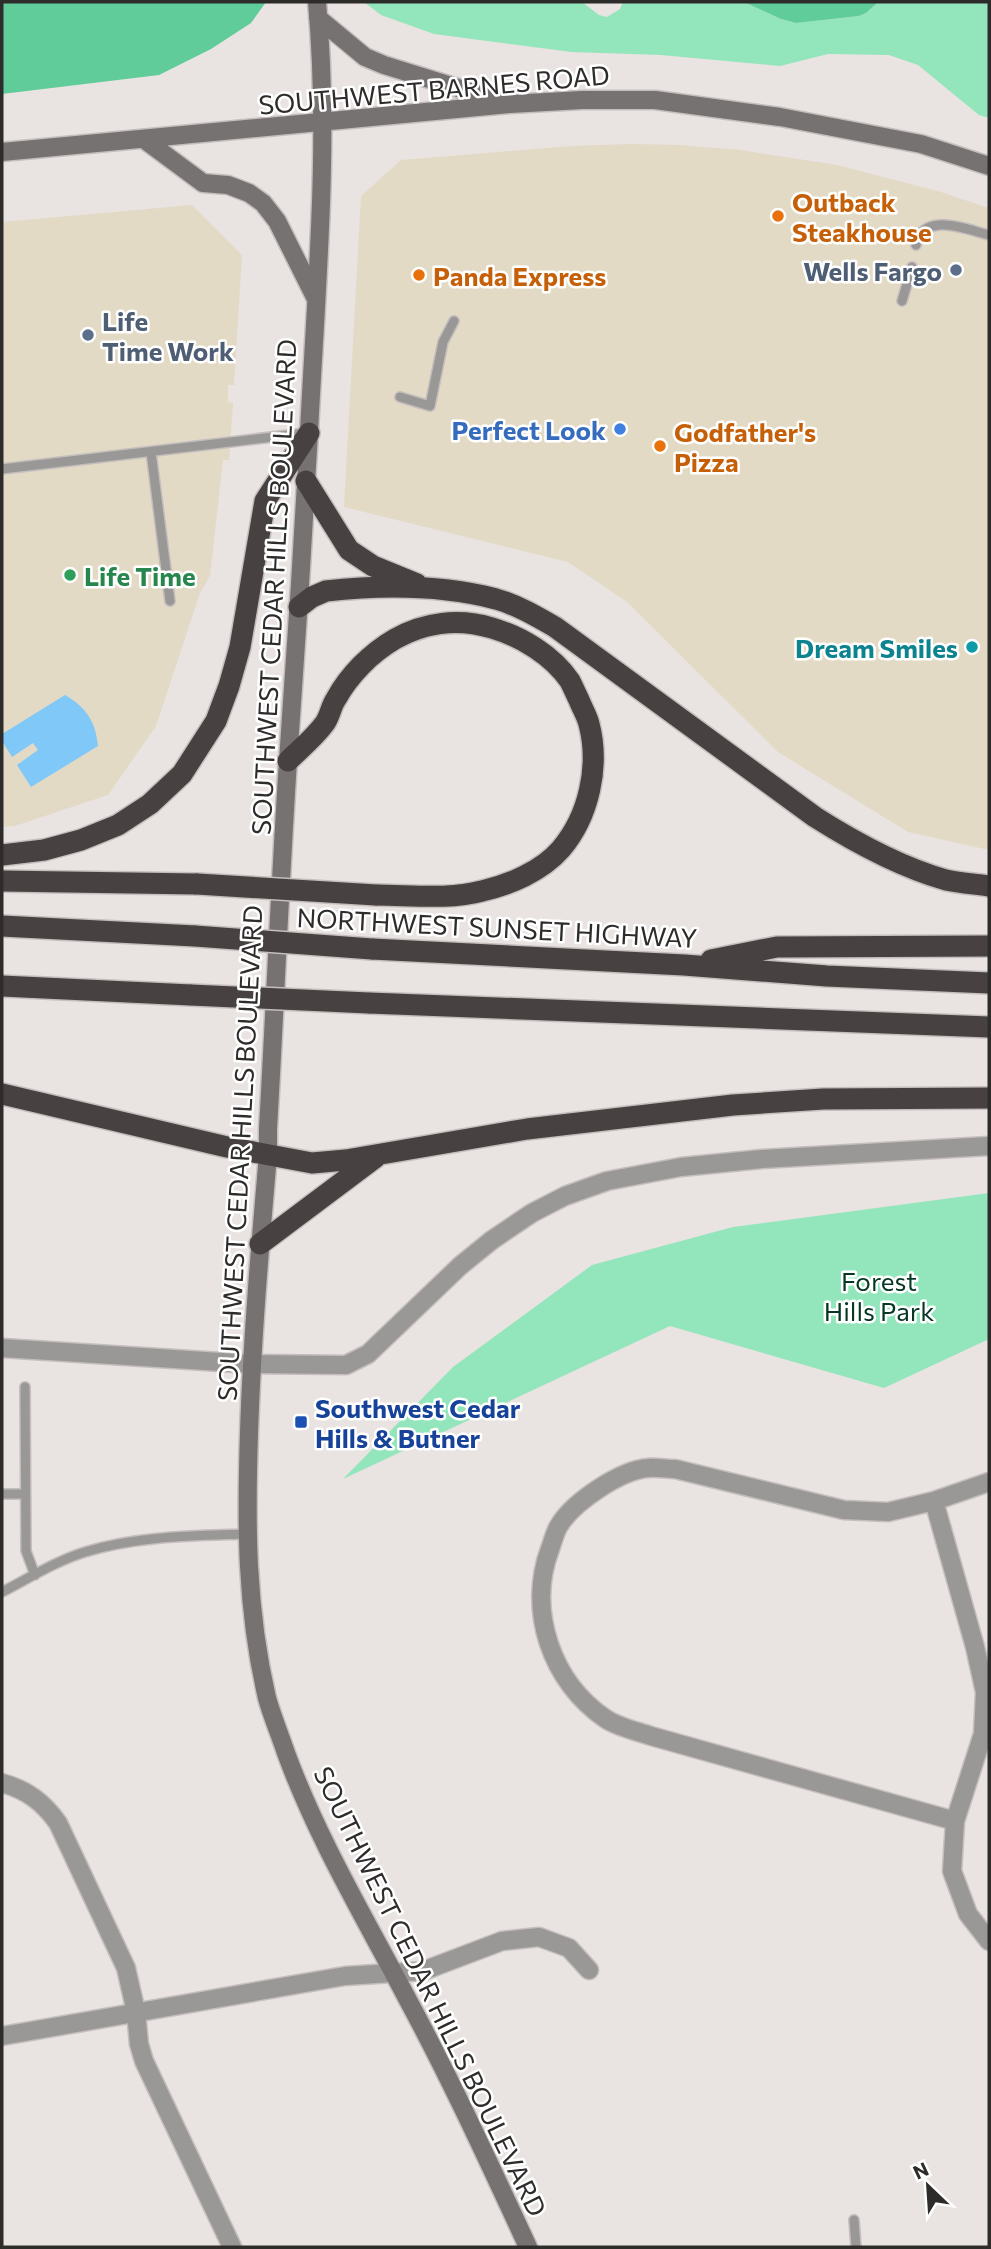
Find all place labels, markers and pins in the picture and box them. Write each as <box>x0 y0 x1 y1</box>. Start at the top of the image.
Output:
place label: Outback Steakhouse <box>792 186 932 247</box>
marker: Outback Steakhouse <box>770 208 786 224</box>
place label: Wells Fargo <box>803 255 942 286</box>
place label: Panda Express <box>433 260 606 291</box>
marker: Wells Fargo <box>948 262 964 278</box>
marker: Panda Express <box>411 267 427 283</box>
place label: Life Time Work <box>102 305 234 366</box>
marker: Life Time Work <box>80 327 96 343</box>
place label: Perfect Look <box>452 414 606 445</box>
place label: Godfather's Pizza <box>674 416 816 477</box>
marker: Perfect Look <box>612 421 628 437</box>
marker: Godfather's Pizza <box>652 438 668 454</box>
place label: Life Time <box>84 560 196 591</box>
marker: Life Time <box>62 567 78 583</box>
place label: Dream Smiles <box>795 632 958 663</box>
marker: Dream Smiles <box>964 639 980 655</box>
place label: Southwest Cedar Hills & Butner <box>315 1392 521 1453</box>
marker: Southwest Cedar Hills & Butner <box>293 1414 309 1430</box>

